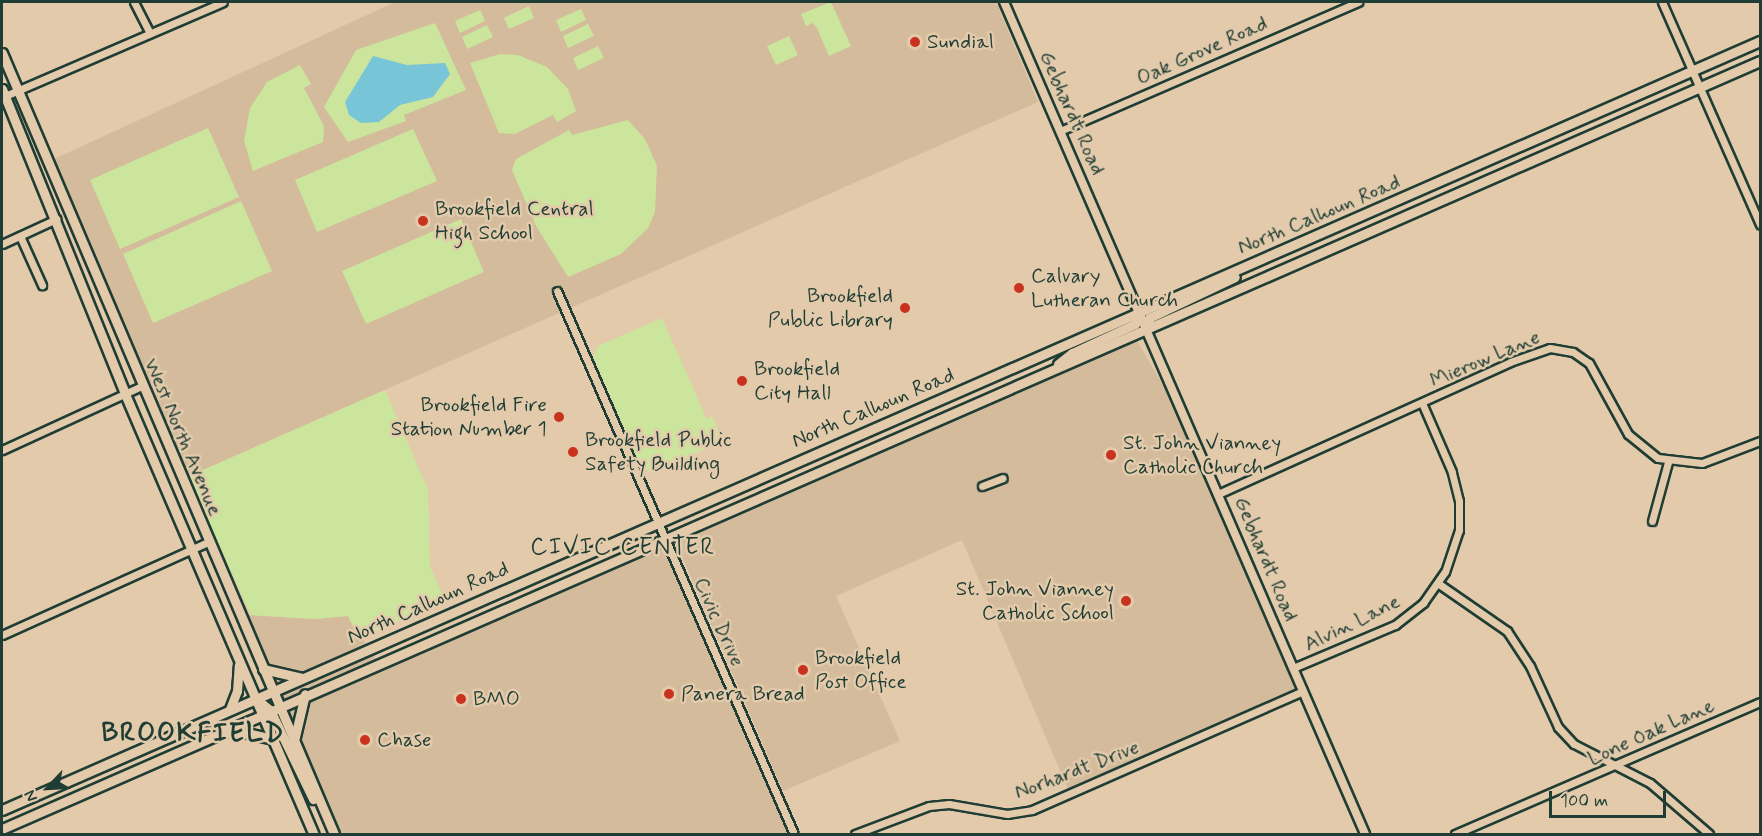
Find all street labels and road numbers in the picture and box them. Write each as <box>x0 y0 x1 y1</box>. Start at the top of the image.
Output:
street label: Oak Grove Road <box>1134 11 1270 91</box>
street label: Gebhardt Road <box>1033 47 1111 179</box>
street label: North Calhoun Road <box>1235 170 1403 260</box>
street label: Mierow Lane <box>1427 325 1543 393</box>
street label: West North Avenue <box>138 354 228 520</box>
street label: North Calhoun Road <box>789 363 957 453</box>
street label: Gebhardt Road <box>1228 493 1304 625</box>
street label: North Calhoun Road <box>344 557 512 649</box>
street label: Civic Drive <box>688 574 750 670</box>
street label: Alvin Lane <box>1301 589 1403 657</box>
street label: Lone Oak Lane <box>1584 693 1718 771</box>
street label: Norhardt Drive <box>1011 735 1143 805</box>

